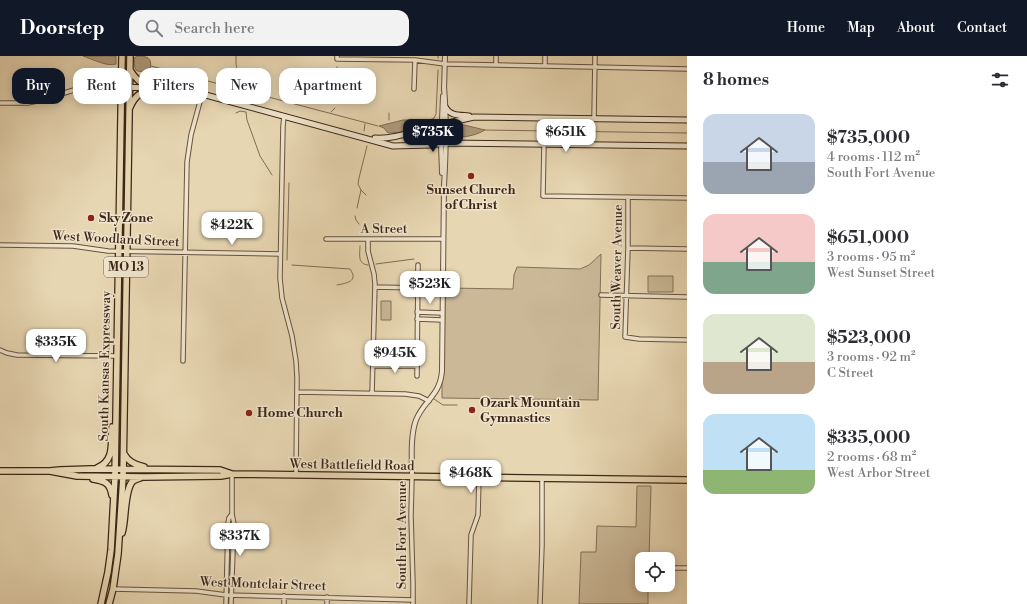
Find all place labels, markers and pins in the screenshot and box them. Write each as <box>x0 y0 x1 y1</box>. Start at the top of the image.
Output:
pin: $735K <box>405 119 461 153</box>
pin: $651K <box>538 119 594 153</box>
marker: Sunset Church of Christ <box>466 171 476 181</box>
place label: Sunset Church of Christ <box>426 182 516 213</box>
place label: Sky Zone <box>99 210 153 226</box>
pin: $422K <box>204 212 260 246</box>
marker: Sky Zone <box>86 213 96 223</box>
pin: $523K <box>402 271 458 305</box>
pin: $335K <box>28 329 84 363</box>
pin: $945K <box>367 340 423 374</box>
place label: Ozark Mountain Gymnastics <box>480 395 580 426</box>
place label: Home Church <box>257 405 343 421</box>
marker: Ozark Mountain Gymnastics <box>467 405 477 415</box>
marker: Home Church <box>244 408 254 418</box>
pin: $468K <box>443 460 499 494</box>
pin: $337K <box>212 523 268 557</box>

